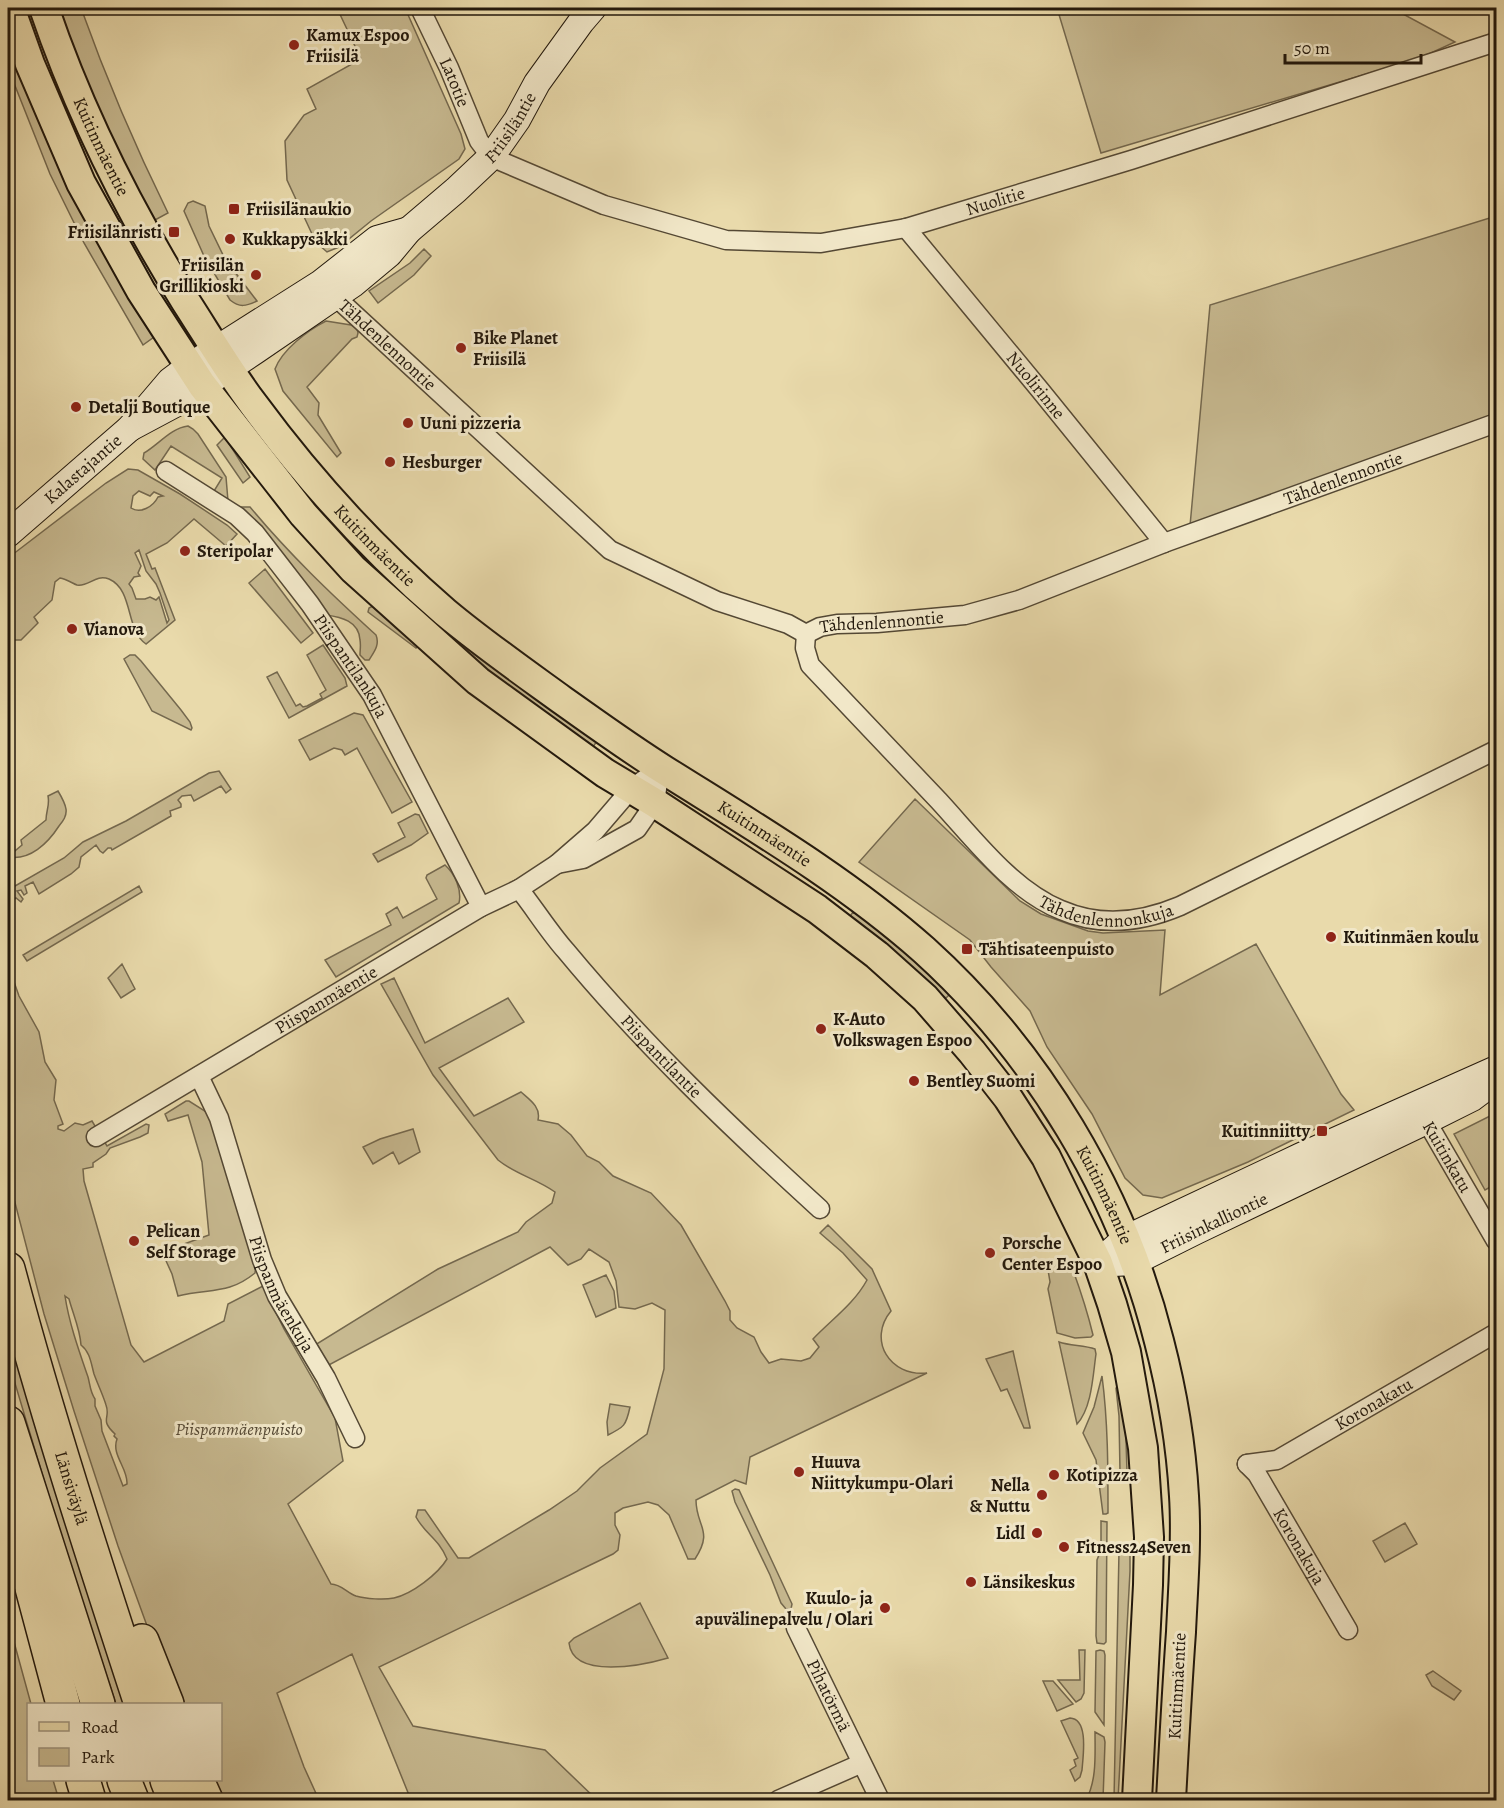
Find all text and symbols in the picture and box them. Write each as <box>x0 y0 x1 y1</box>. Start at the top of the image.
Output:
place label: Kamux Espoo Friisilä <box>306 23 410 68</box>
scale bar <box>1285 27 1422 65</box>
text: 50 m <box>1294 36 1330 60</box>
marker: Kamux Espoo Friisilä <box>287 38 301 52</box>
street label: Latotie <box>434 53 476 111</box>
street label: Friisiläntie <box>479 88 542 169</box>
street label: Kuitinmäentie <box>68 93 135 200</box>
street label: Nuolitie <box>963 181 1028 221</box>
place label: Friisilänaukio <box>246 197 352 221</box>
marker: Friisilänaukio <box>227 202 241 216</box>
place label: Friisilänristi <box>68 220 162 244</box>
marker: Friisilänristi <box>167 225 181 239</box>
place label: Kukkapysäkki <box>242 227 348 251</box>
marker: Kukkapysäkki <box>223 232 237 246</box>
place label: Friisilän Grillikioski <box>159 253 244 298</box>
marker: Friisilän Grillikioski <box>249 268 263 282</box>
street label: Tähdenlennontie <box>334 294 442 396</box>
place label: Bike Planet Friisilä <box>473 326 558 371</box>
marker: Bike Planet Friisilä <box>454 341 468 355</box>
street label: Nuolirinne <box>1001 346 1071 424</box>
place label: Detalji Boutique <box>88 395 210 419</box>
marker: Detalji Boutique <box>69 400 83 414</box>
place label: Uuni pizzeria <box>420 411 522 435</box>
marker: Uuni pizzeria <box>401 416 415 430</box>
street label: Kalastajantie <box>39 429 127 510</box>
street label: Tähdenlennontie <box>1280 446 1406 511</box>
place label: Hesburger <box>402 450 483 474</box>
marker: Hesburger <box>383 455 397 469</box>
street label: Kuitinmäentie <box>328 499 421 592</box>
place label: Steripolar <box>197 539 274 563</box>
marker: Steripolar <box>178 544 192 558</box>
street label: Tähdenlennontie <box>818 605 945 639</box>
street label: Piispantilankuja <box>308 609 394 723</box>
place label: Vianova <box>83 617 145 641</box>
marker: Vianova <box>65 622 79 636</box>
street label: Kuitinmäentie <box>713 794 816 873</box>
street label: Tähdenlennonkuja <box>1035 889 1177 933</box>
place label: Kuitinmäen koulu <box>1343 925 1479 949</box>
marker: Kuitinmäen koulu <box>1324 930 1338 944</box>
place label: Tähtisateenpuisto <box>979 937 1114 961</box>
marker: Tähtisateenpuisto <box>960 942 974 956</box>
street label: Piispanmäentie <box>270 960 382 1039</box>
place label: K-Auto Volkswagen Espoo <box>832 1007 972 1052</box>
street label: Piispantilantie <box>615 1009 707 1103</box>
marker: K-Auto Volkswagen Espoo <box>814 1022 828 1036</box>
place label: Bentley Suomi <box>926 1069 1035 1093</box>
marker: Bentley Suomi <box>907 1074 921 1088</box>
street label: Kuitinkatu <box>1417 1116 1478 1197</box>
place label: Kuitinniitty <box>1221 1119 1311 1143</box>
marker: Kuitinniitty <box>1315 1124 1329 1138</box>
street label: Kuitinmäentie <box>1070 1141 1138 1248</box>
street label: Friisinkalliontie <box>1156 1186 1272 1259</box>
place label: Pelican Self Storage <box>146 1219 236 1264</box>
place label: Porsche Center Espoo <box>1002 1231 1102 1276</box>
street label: Piispanmäenkuja <box>243 1233 320 1358</box>
marker: Pelican Self Storage <box>127 1234 141 1248</box>
marker: Porsche Center Espoo <box>983 1246 997 1260</box>
street label: Koronakatu <box>1330 1372 1417 1436</box>
park label: Piispanmäenpuisto <box>175 1417 303 1441</box>
street label: Länsiväylä <box>49 1448 95 1529</box>
place label: Huuva Niittykumpu-Olari <box>811 1450 953 1495</box>
place label: Kotipizza <box>1066 1463 1138 1487</box>
marker: Huuva Niittykumpu-Olari <box>792 1465 806 1479</box>
marker: Kotipizza <box>1047 1468 1061 1482</box>
place label: Nella & Nuttu <box>969 1473 1030 1518</box>
marker: Nella & Nuttu <box>1035 1488 1049 1502</box>
street label: Koronakuja <box>1267 1504 1331 1590</box>
place label: Lidl <box>996 1521 1025 1545</box>
marker: Lidl <box>1030 1526 1044 1540</box>
place label: Fitness24Seven <box>1076 1535 1191 1559</box>
marker: Fitness24Seven <box>1057 1540 1071 1554</box>
place label: Länsikeskus <box>983 1570 1075 1594</box>
marker: Länsikeskus <box>964 1575 978 1589</box>
place label: Kuulo- ja apuvälinepalvelu / Olari <box>695 1586 873 1631</box>
marker: Kuulo- ja apuvälinepalvelu / Olari <box>878 1601 892 1615</box>
street label: Kuitinmäentie <box>1162 1632 1192 1740</box>
street label: Pihatörmä <box>801 1655 857 1736</box>
legend <box>27 1703 222 1781</box>
text: Road <box>81 1715 119 1739</box>
text: Park <box>81 1745 115 1769</box>

